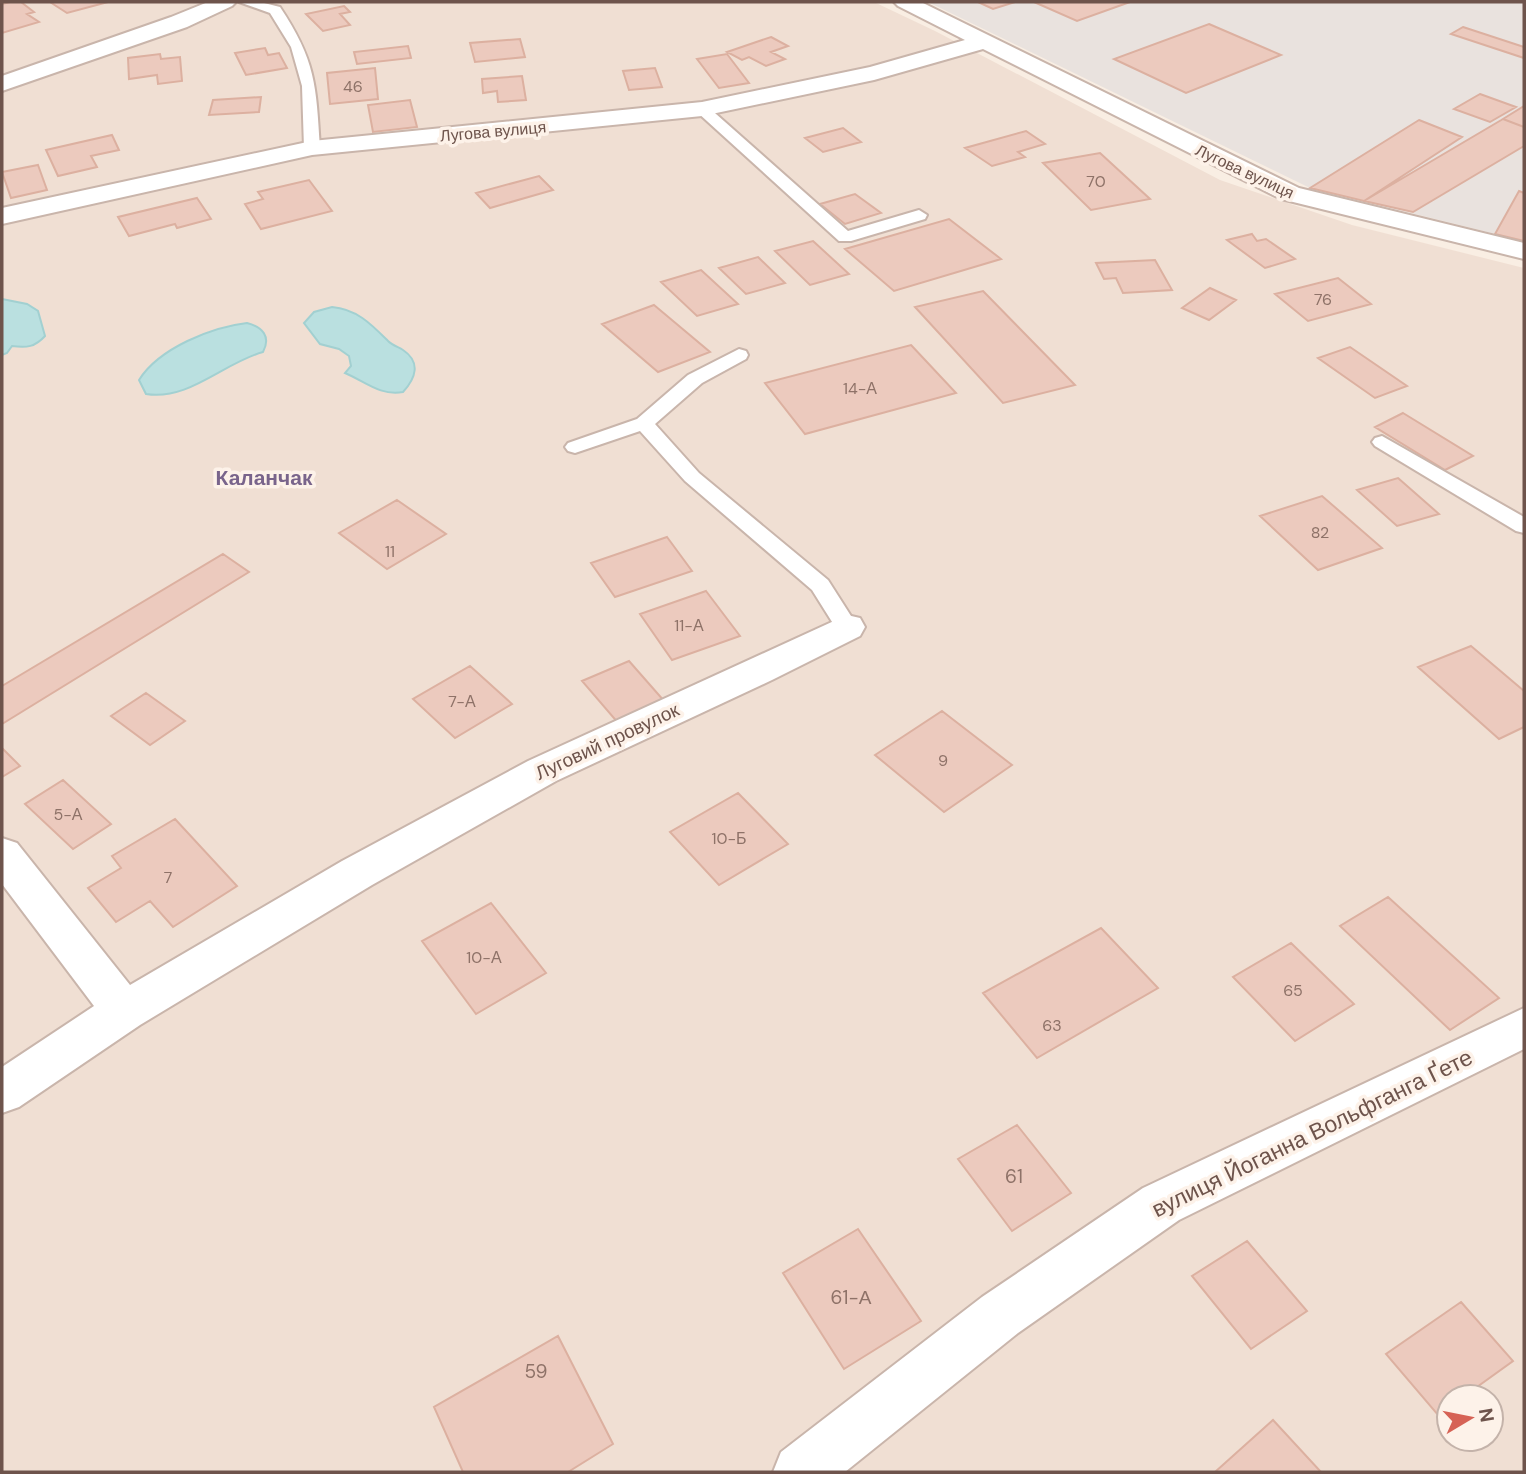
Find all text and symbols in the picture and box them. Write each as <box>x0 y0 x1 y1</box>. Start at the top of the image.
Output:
house number: 46 <box>343 76 363 97</box>
street label: Лугова вулиця <box>439 116 547 147</box>
street label: Лугова вулиця <box>1192 139 1297 203</box>
house number: 70 <box>1086 171 1106 192</box>
house number: 76 <box>1314 289 1332 310</box>
house number: 14-А <box>843 378 877 399</box>
district label: Каланчак <box>216 464 313 492</box>
house number: 82 <box>1311 522 1329 543</box>
house number: 11 <box>385 541 395 562</box>
house number: 11-А <box>674 615 704 636</box>
house number: 7-А <box>448 691 476 712</box>
street label: Луговий провулок <box>531 697 684 786</box>
house number: 9 <box>938 750 948 771</box>
house number: 5-А <box>53 804 83 825</box>
house number: 10-Б <box>711 828 747 849</box>
house number: 7 <box>164 867 172 888</box>
house number: 10-А <box>466 947 502 968</box>
house number: 65 <box>1283 980 1303 1001</box>
house number: 63 <box>1042 1015 1062 1036</box>
street label: вулиця Йоганна Вольфганга Ґете <box>1147 1042 1477 1224</box>
house number: 61 <box>1005 1164 1023 1189</box>
house number: 61-А <box>831 1285 872 1310</box>
house number: 59 <box>525 1359 547 1384</box>
north arrow <box>1435 1383 1505 1453</box>
text: N <box>1473 1406 1500 1424</box>

